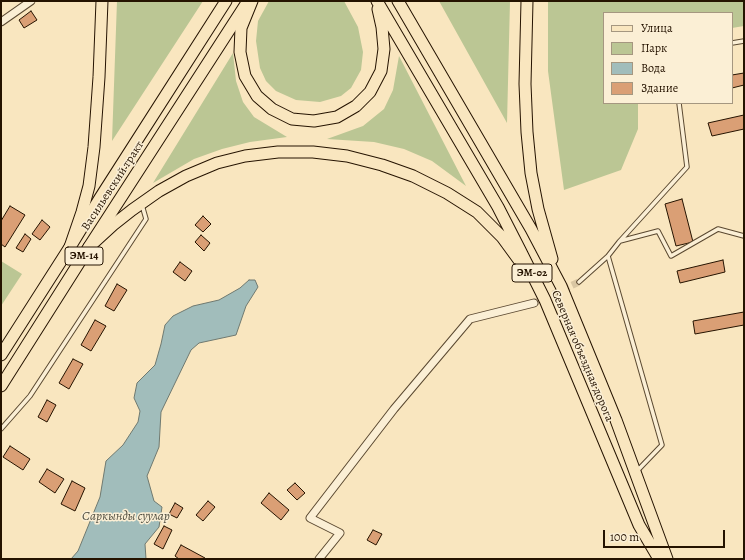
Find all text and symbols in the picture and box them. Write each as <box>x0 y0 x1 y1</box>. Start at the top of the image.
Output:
legend <box>603 12 733 104</box>
text: Улица <box>641 20 672 36</box>
text: Парк <box>641 40 667 56</box>
text: Вода <box>641 60 666 76</box>
text: Здание <box>641 80 678 96</box>
street label: Васильевский тракт <box>79 139 147 233</box>
road number: ЭМ-14 <box>65 247 103 265</box>
road number: ЭМ-02 <box>512 264 552 282</box>
street label: Северная объездная дорога <box>548 288 616 424</box>
water label: Саркынды суулар <box>82 509 170 525</box>
scale bar <box>605 522 727 548</box>
text: 100 m <box>610 529 639 545</box>

